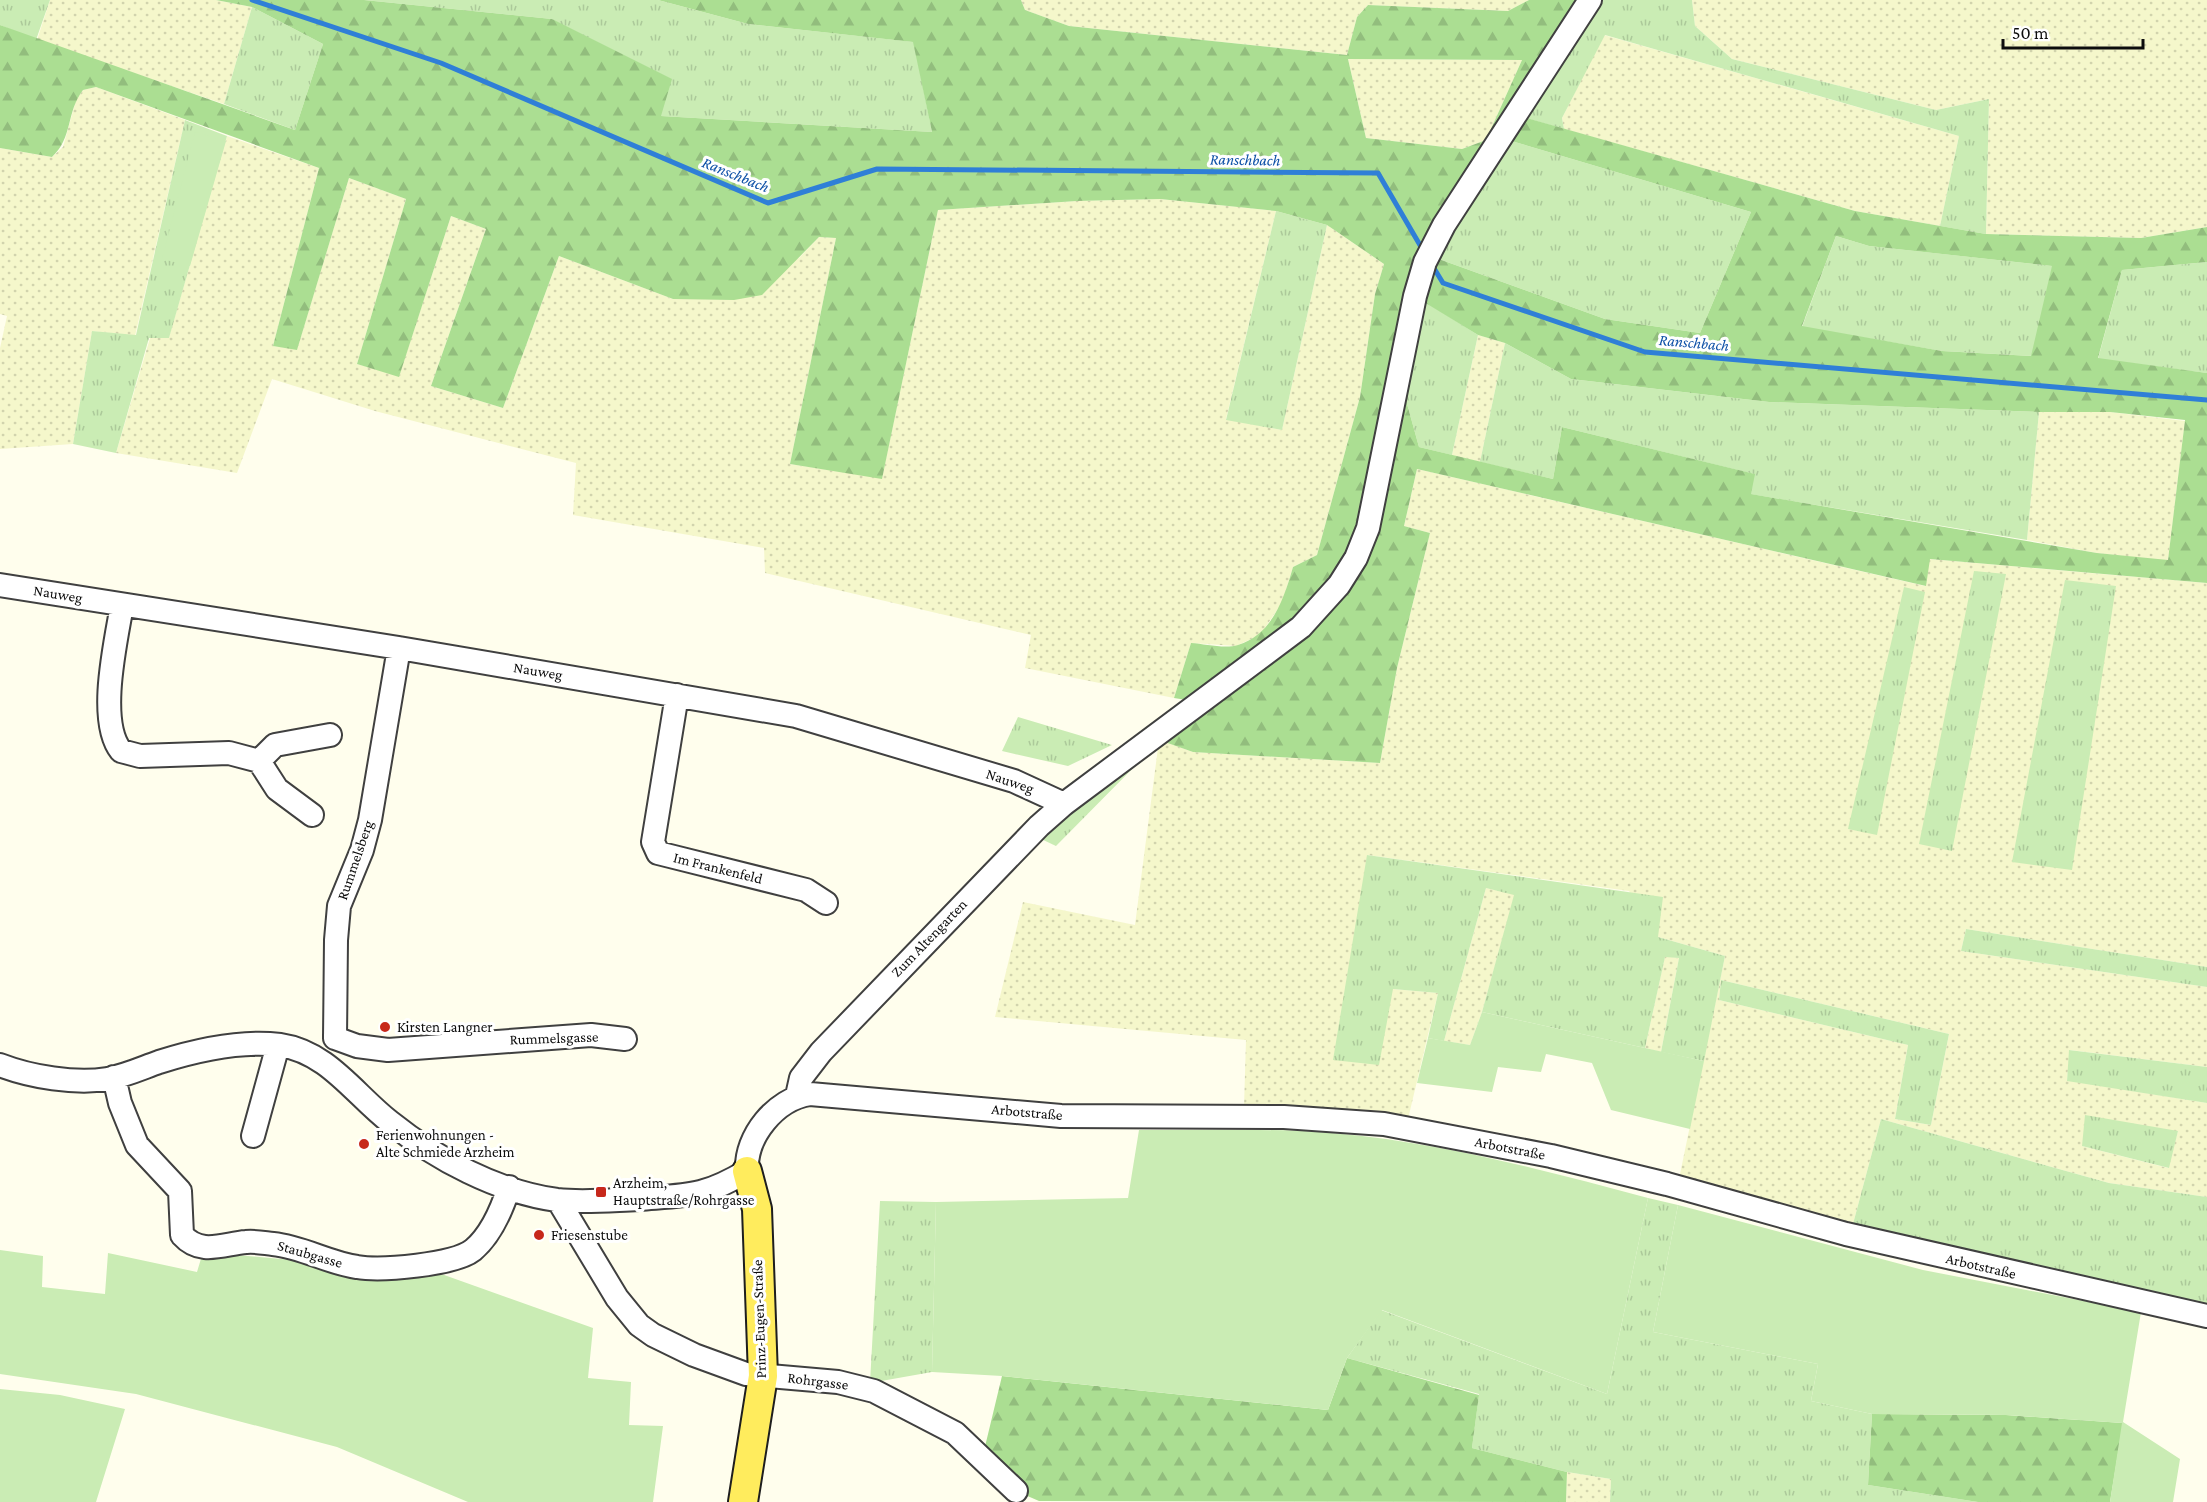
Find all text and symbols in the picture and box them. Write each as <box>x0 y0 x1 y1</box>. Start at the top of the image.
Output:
scale bar <box>2003 12 2142 50</box>
text: 50 m <box>2012 23 2049 43</box>
water label: Ranschbach <box>1210 150 1281 169</box>
water label: Ranschbach <box>700 153 772 196</box>
water label: Ranschbach <box>1658 331 1730 354</box>
street label: Nauweg <box>32 582 84 607</box>
street label: Nauweg <box>512 659 564 684</box>
street label: Nauweg <box>984 765 1036 798</box>
street label: Rummelsberg <box>334 818 377 902</box>
street label: Im Frankenfeld <box>672 849 764 887</box>
street label: Zum Altengarten <box>888 896 971 981</box>
place label: Kirsten Langner <box>397 1019 493 1036</box>
marker: Kirsten Langner <box>378 1020 392 1034</box>
street label: Rummelsgasse <box>509 1028 599 1049</box>
street label: Arbotstraße <box>991 1101 1064 1123</box>
place label: Ferienwohnungen - Alte Schmiede Arzheim <box>376 1127 515 1160</box>
street label: Arbotstraße <box>1473 1133 1547 1163</box>
marker: Ferienwohnungen - Alte Schmiede Arzheim <box>357 1137 371 1151</box>
place label: Arzheim, Hauptstraße/Rohrgasse <box>613 1175 755 1209</box>
marker: Arzheim, Hauptstraße/Rohrgasse <box>594 1185 608 1199</box>
place label: Friesenstube <box>551 1227 628 1243</box>
marker: Friesenstube <box>532 1228 546 1242</box>
street label: Staubgasse <box>275 1237 345 1272</box>
street label: Arbotstraße <box>1944 1250 2018 1282</box>
street label: Prinz-Eugen-Straße <box>749 1259 770 1379</box>
street label: Rohrgasse <box>787 1369 850 1394</box>

